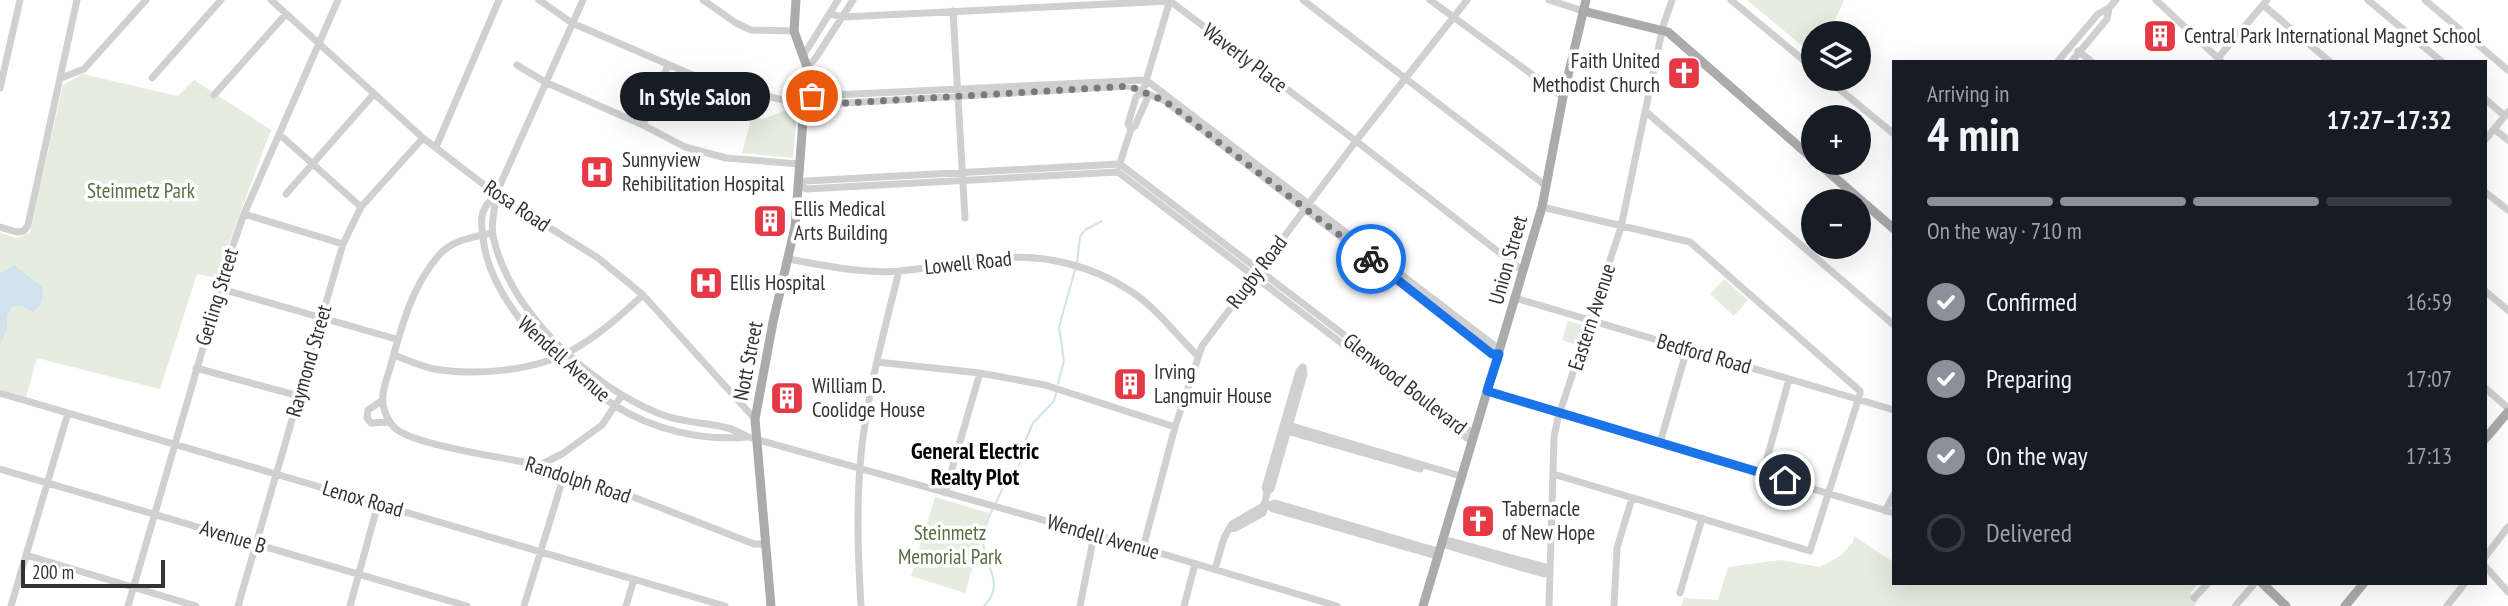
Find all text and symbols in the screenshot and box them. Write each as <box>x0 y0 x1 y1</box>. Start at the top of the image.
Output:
street label: Waverly Place <box>1197 17 1293 98</box>
building icon: Central Park International Magnet School <box>2141 17 2179 55</box>
map controls <box>1801 21 1871 259</box>
button: layers <box>1801 21 1871 91</box>
place label: Central Park International Magnet School <box>2184 22 2481 49</box>
place label: Faith United Methodist Church <box>1532 47 1660 98</box>
church icon: Faith United Methodist Church <box>1665 54 1703 92</box>
pin <box>782 66 842 126</box>
callout: In Style Salon <box>620 72 770 120</box>
icon: bag <box>793 77 831 115</box>
text: Arriving in <box>1927 79 2009 108</box>
text: In Style Salon <box>639 82 751 111</box>
text: 17:27–17:32 <box>2327 103 2452 136</box>
text: 4 min <box>1927 104 2020 164</box>
button: + <box>1801 105 1871 175</box>
place label: Sunnyview Rehibilitation Hospital <box>622 146 784 197</box>
hospital icon: Sunnyview Rehibilitation Hospital <box>578 153 616 191</box>
street label: Rosa Road <box>479 174 556 237</box>
park label: Steinmetz Park <box>87 177 195 204</box>
button: − <box>1801 189 1871 259</box>
place label: Ellis Medical Arts Building <box>794 195 888 246</box>
building icon: Ellis Medical Arts Building <box>751 202 789 240</box>
street label: Union Street <box>1482 212 1533 307</box>
text: On the way · 710 m <box>1927 216 2082 245</box>
courier <box>1336 224 1406 294</box>
street label: Rugby Road <box>1220 230 1293 314</box>
icon: bike <box>1352 240 1390 278</box>
street label: Lowell Road <box>923 244 1013 281</box>
street label: Gerling Street <box>189 245 244 349</box>
street label: Eastern Avenue <box>1562 260 1621 374</box>
hospital icon: Ellis Hospital <box>687 264 725 302</box>
place label: Ellis Hospital <box>730 269 825 296</box>
icon: check <box>1927 283 1965 321</box>
text: Confirmed <box>1986 285 2077 318</box>
text: 16:59 <box>2406 287 2452 316</box>
street label: Raymond Street <box>280 301 337 420</box>
street label: Wendell Avenue <box>512 310 616 407</box>
street label: Nott Street <box>727 319 768 403</box>
street label: Glenwood Boulevard <box>1338 327 1473 440</box>
street label: Bedford Road <box>1654 327 1755 380</box>
place label: Irving Langmuir House <box>1154 358 1272 409</box>
icon: check <box>1927 360 1965 398</box>
text: Preparing <box>1986 362 2072 395</box>
text: 17:07 <box>2406 364 2452 393</box>
building icon: Irving Langmuir House <box>1111 365 1149 403</box>
place label: William D. Coolidge House <box>812 372 925 423</box>
building icon: William D. Coolidge House <box>768 379 806 417</box>
district label: General Electric Realty Plot <box>911 436 1039 491</box>
icon: check <box>1927 437 1965 475</box>
text: On the way <box>1986 439 2088 472</box>
text: 17:13 <box>2406 441 2452 470</box>
street label: Randolph Road <box>522 450 634 509</box>
pin <box>1755 450 1815 510</box>
icon: home <box>1766 461 1804 499</box>
street label: Lenox Road <box>320 474 407 523</box>
place label: Tabernacle of New Hope <box>1502 495 1595 546</box>
church icon: Tabernacle of New Hope <box>1459 502 1497 540</box>
street label: Wendell Avenue <box>1044 508 1163 565</box>
street label: Avenue B <box>197 514 269 559</box>
text: Delivered <box>1986 516 2072 549</box>
park label: Steinmetz Memorial Park <box>898 519 1002 570</box>
scale bar <box>21 557 164 589</box>
text: 200 m <box>32 560 74 584</box>

